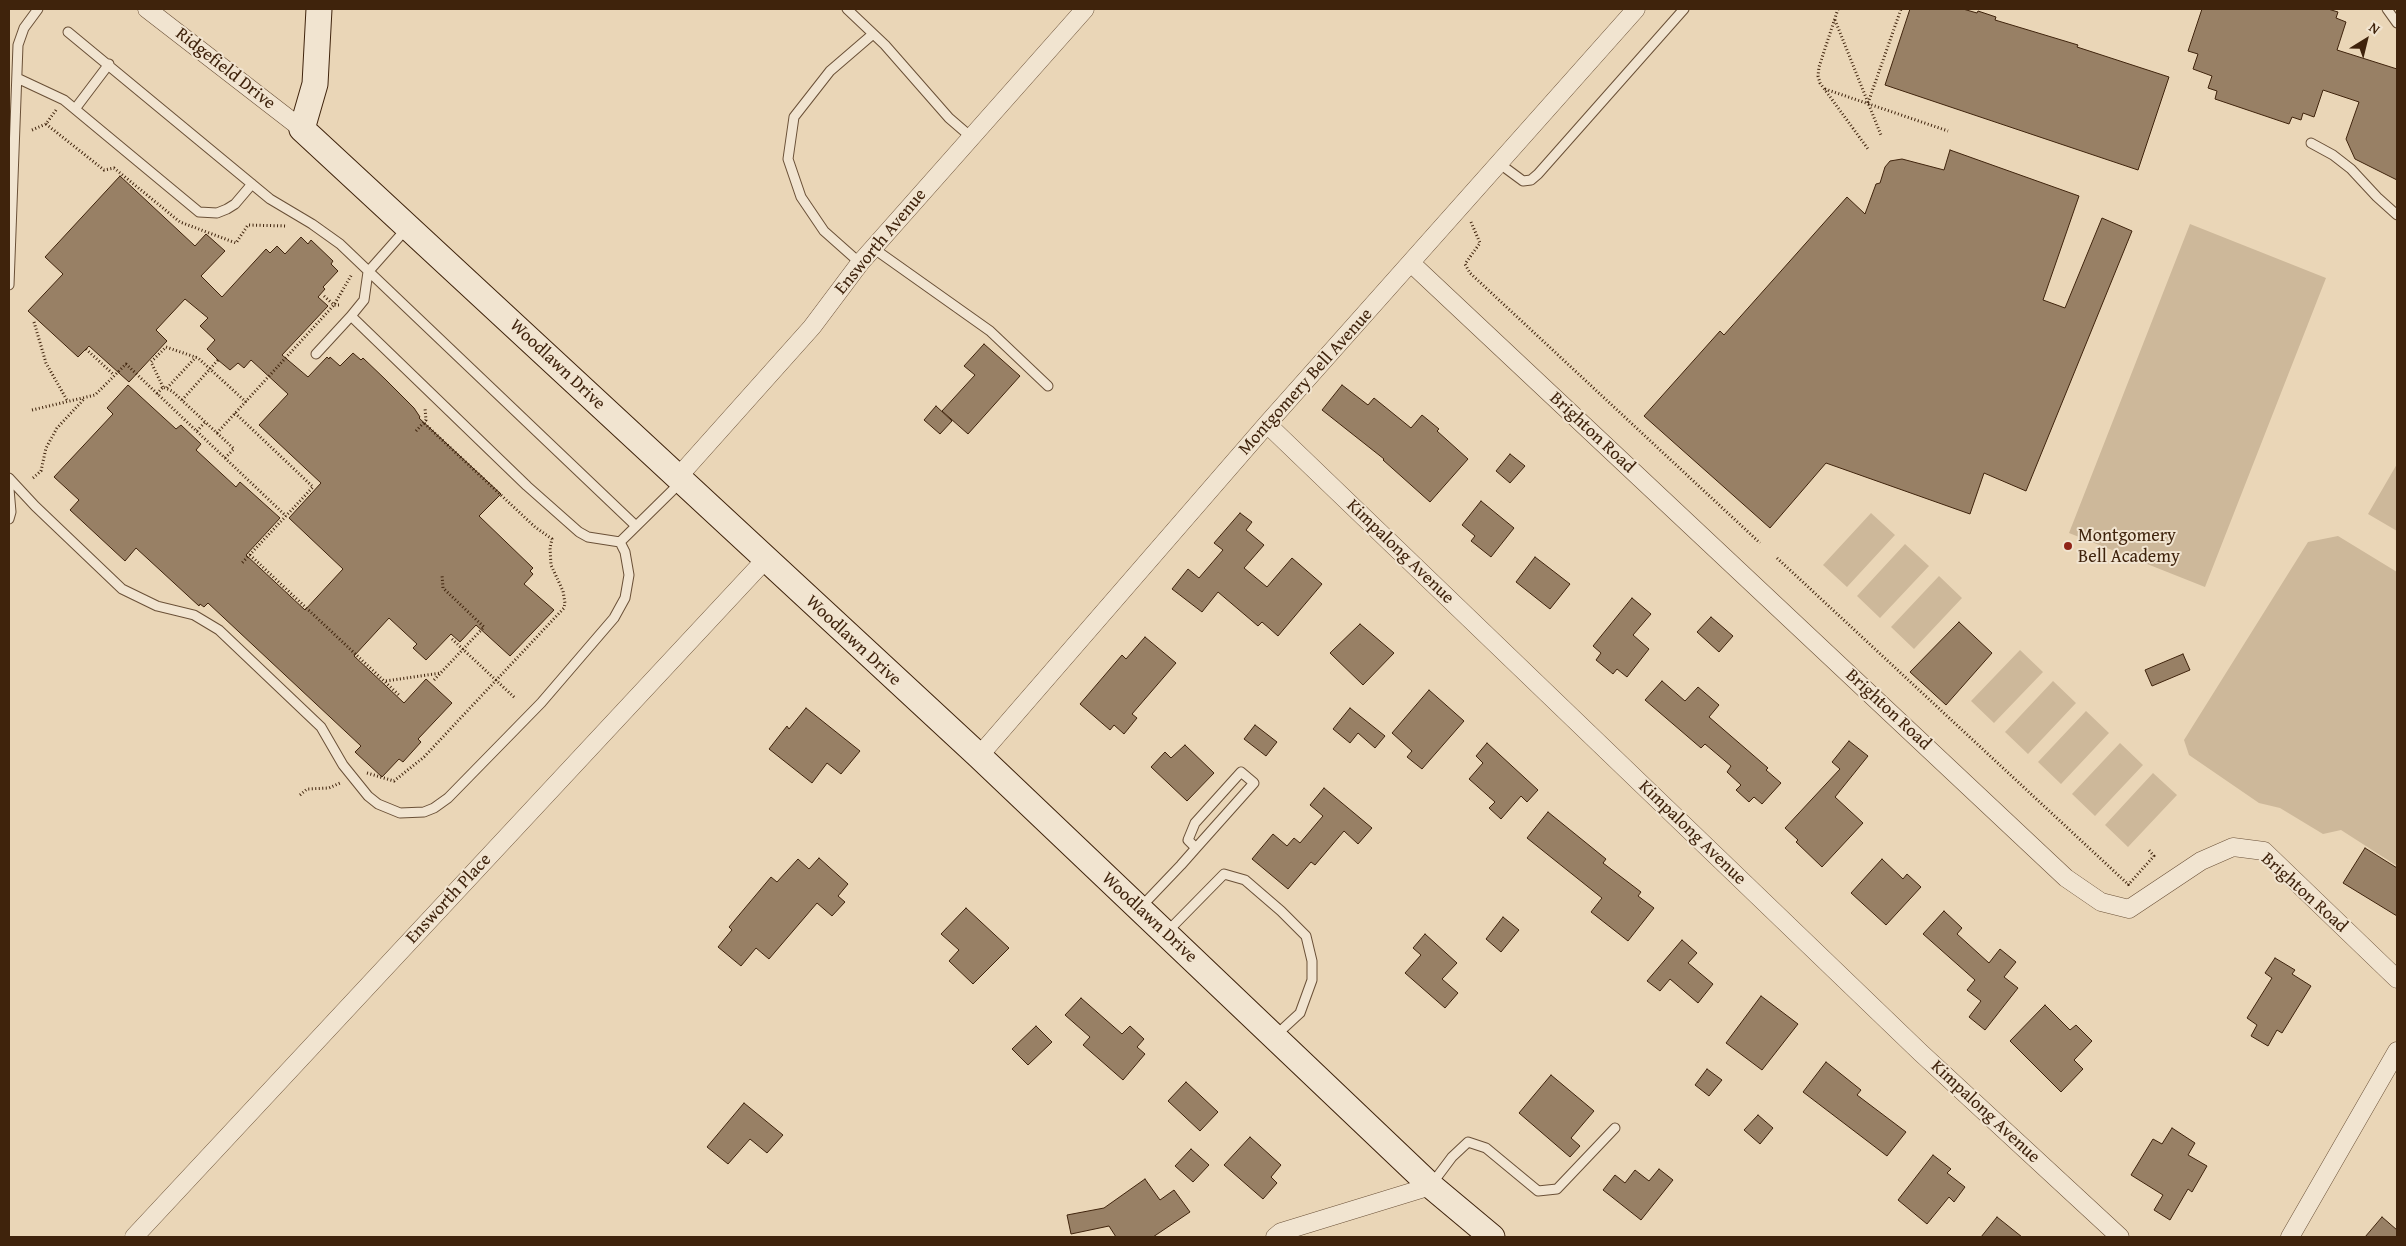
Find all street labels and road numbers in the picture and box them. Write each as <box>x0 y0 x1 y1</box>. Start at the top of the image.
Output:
street label: Ridgefield Drive <box>171 23 279 115</box>
street label: Ensworth Avenue <box>831 185 931 299</box>
street label: Montgomery Bell Avenue <box>1234 304 1378 460</box>
street label: Woodlawn Drive <box>505 315 609 415</box>
street label: Brighton Road <box>1545 388 1639 478</box>
street label: Kimpalong Avenue <box>1342 495 1458 609</box>
street label: Woodlawn Drive <box>801 591 905 691</box>
street label: Brighton Road <box>1841 665 1935 755</box>
street label: Kimpalong Avenue <box>1634 776 1750 890</box>
street label: Ensworth Place <box>402 849 496 949</box>
street label: Brighton Road <box>2256 849 2352 937</box>
street label: Woodlawn Drive <box>1097 868 1201 968</box>
street label: Kimpalong Avenue <box>1926 1056 2044 1168</box>

